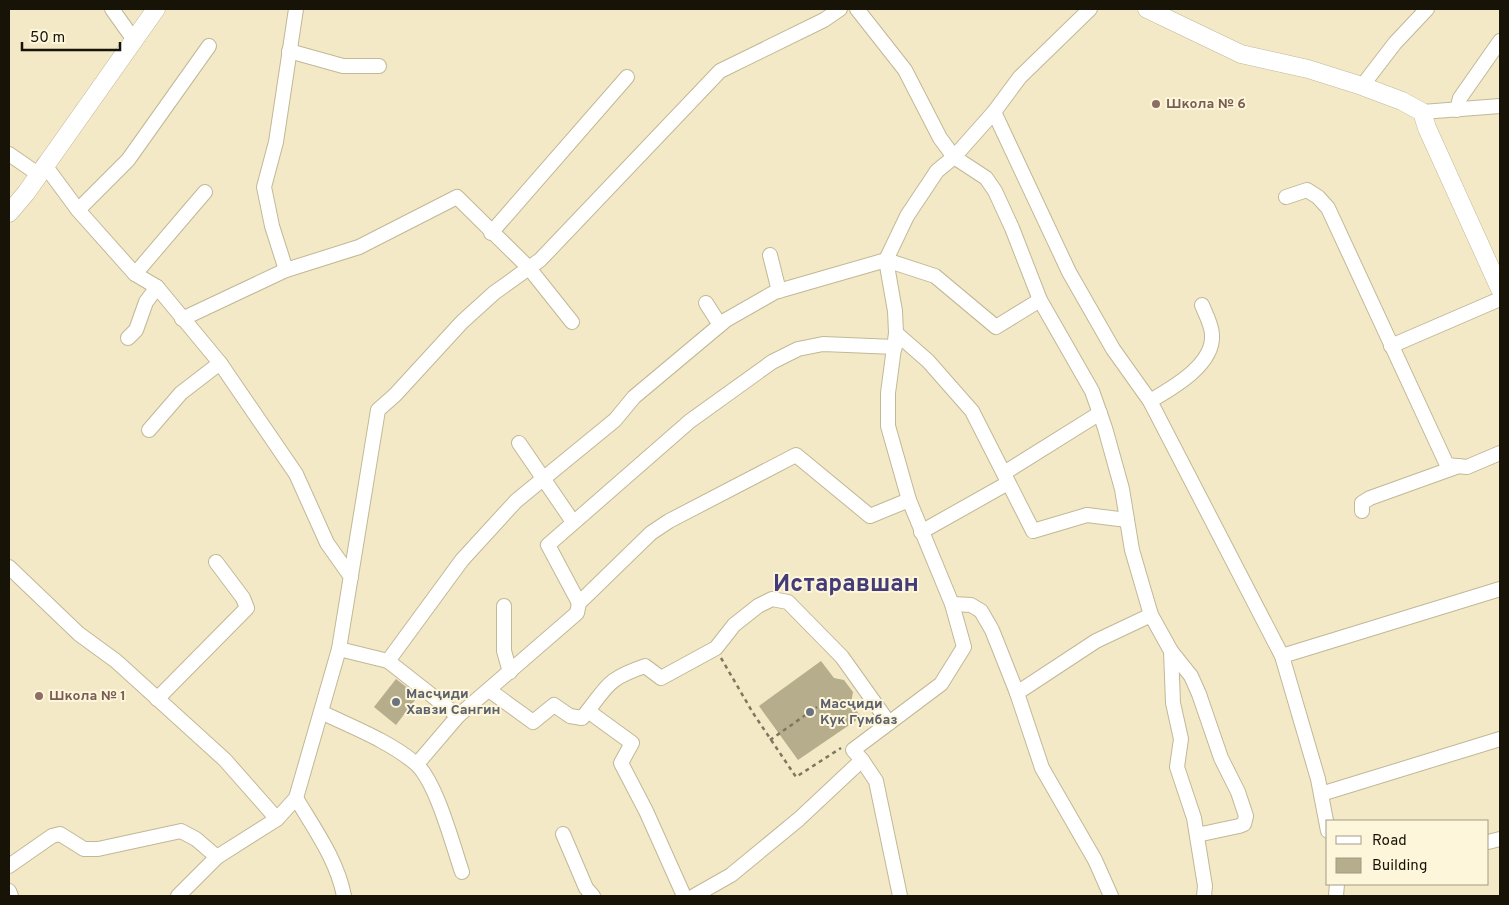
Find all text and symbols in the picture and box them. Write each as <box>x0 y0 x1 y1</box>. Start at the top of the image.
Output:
scale bar <box>22 20 120 52</box>
text: 50 m <box>30 29 65 48</box>
place label: Школа № 6 <box>1166 96 1246 113</box>
marker: Школа № 6 <box>1150 98 1162 110</box>
district label: Истаравшан <box>773 570 919 600</box>
place label: Масҷиди Хавзи Сангин <box>406 686 501 719</box>
place label: Школа № 1 <box>49 688 126 705</box>
marker: Школа № 1 <box>33 690 45 702</box>
marker: Масҷиди Хавзи Сангин <box>390 696 402 708</box>
place label: Масҷиди Кук Гумбаз <box>820 696 898 729</box>
marker: Масҷиди Кук Гумбаз <box>804 706 816 718</box>
legend <box>1326 820 1489 885</box>
text: Road <box>1372 832 1407 851</box>
text: Building <box>1372 857 1427 876</box>

